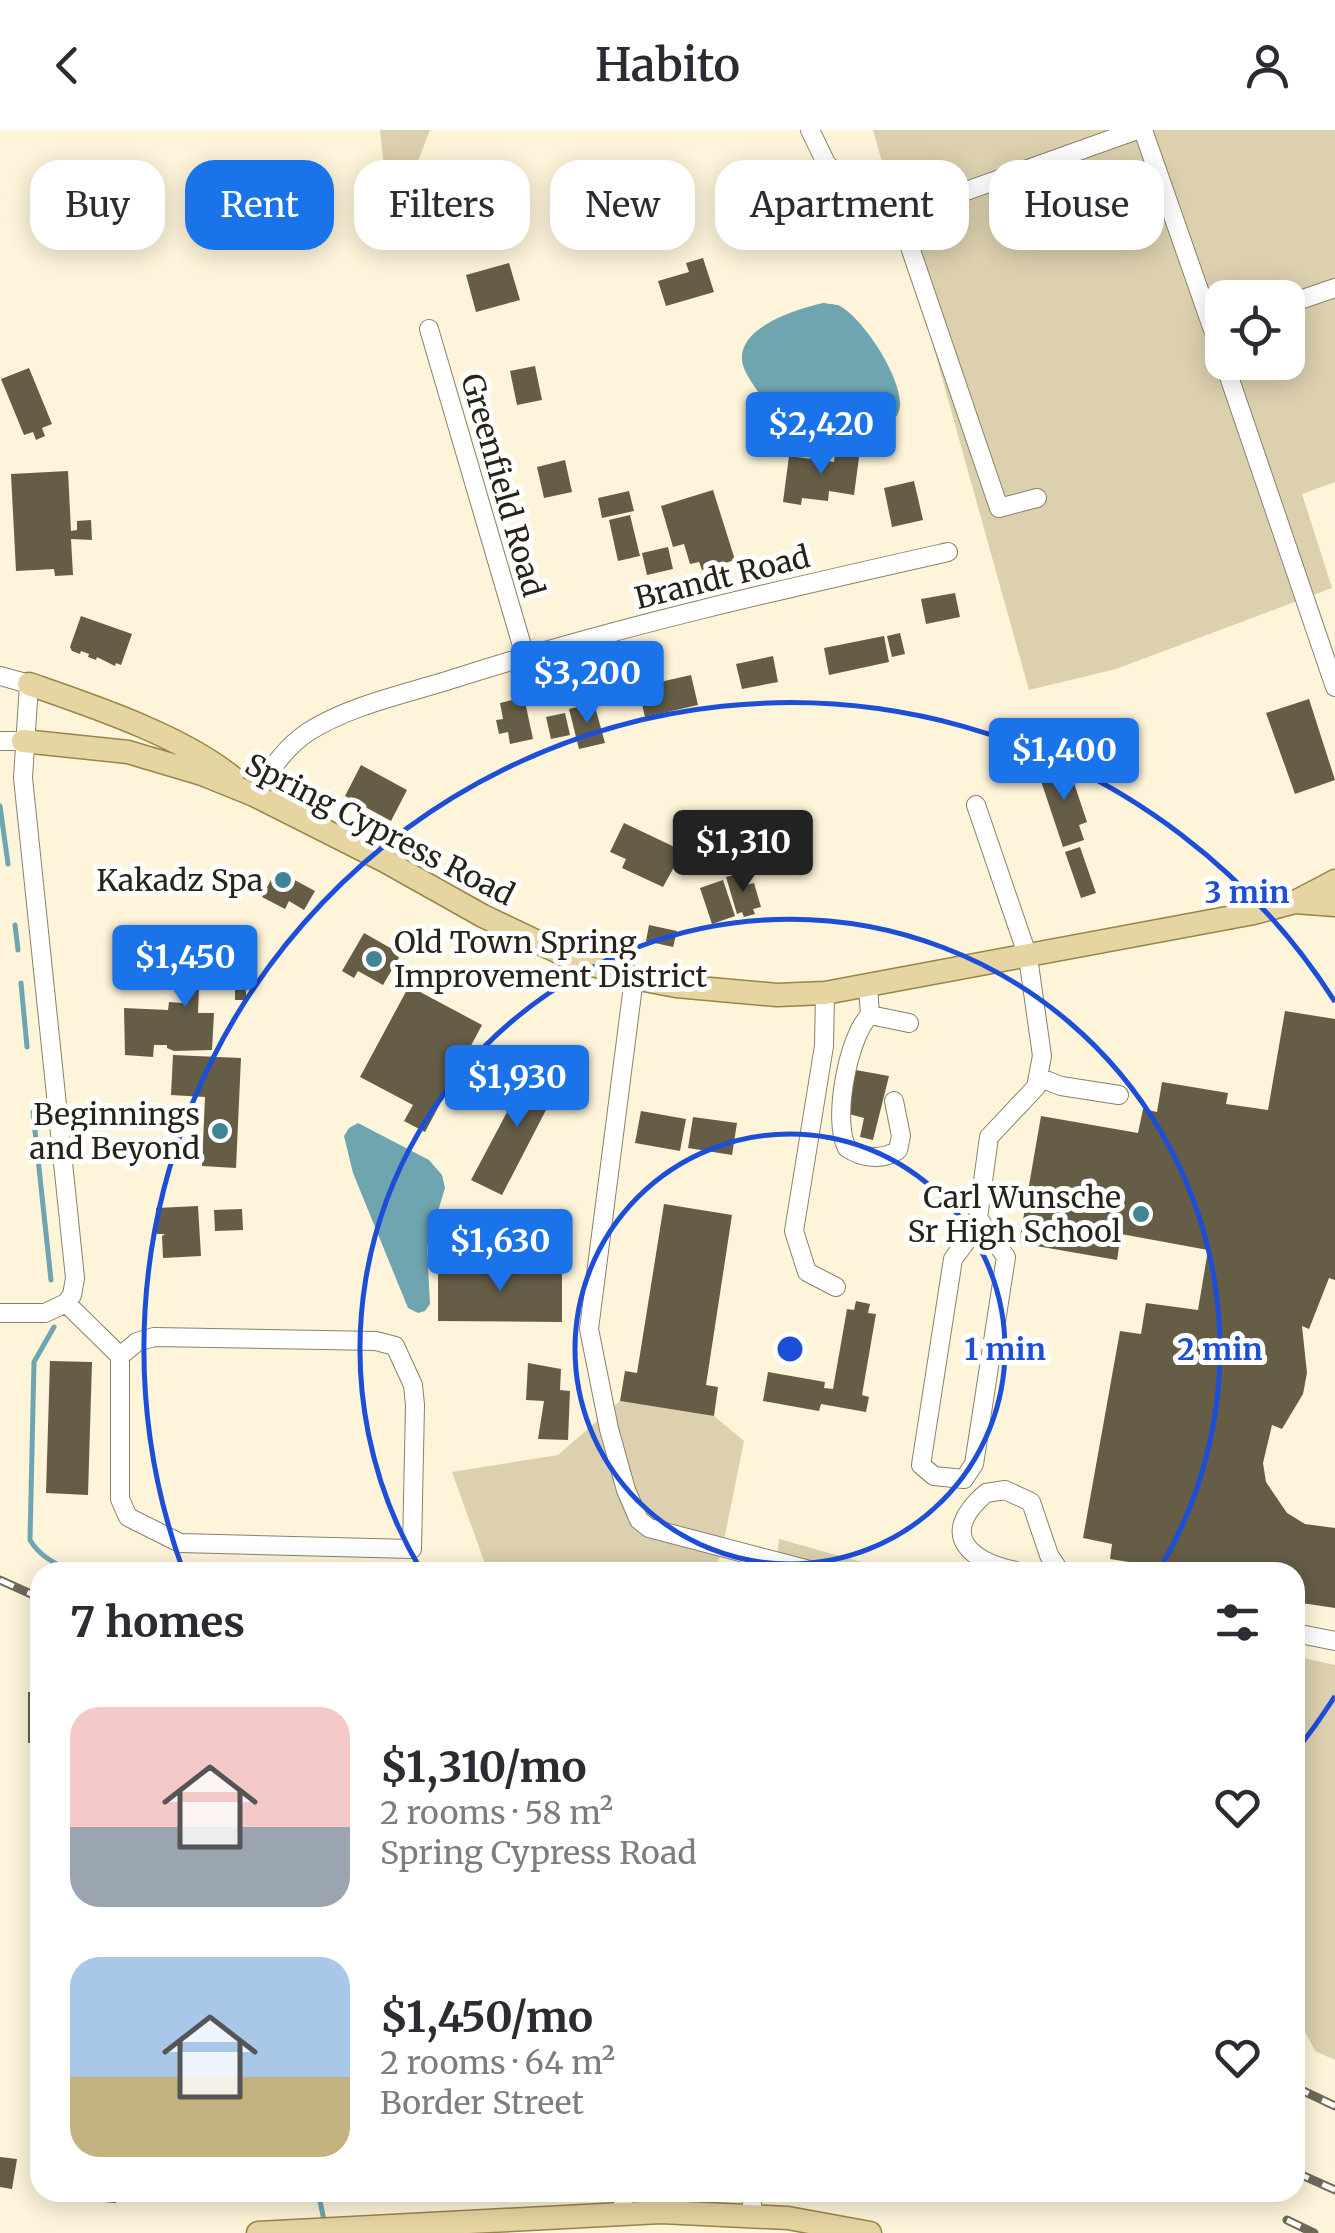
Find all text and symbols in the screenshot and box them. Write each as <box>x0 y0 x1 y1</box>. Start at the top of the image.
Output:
text: Habito <box>595 37 740 93</box>
icon: back <box>40 38 95 93</box>
icon: person <box>1240 38 1295 93</box>
chip: Buy <box>30 160 165 250</box>
chip: Rent <box>185 160 334 250</box>
chip: Filters <box>354 160 530 250</box>
chip: New <box>550 160 695 250</box>
chip: Apartment <box>715 160 969 250</box>
chip: House <box>989 160 1164 250</box>
map controls <box>1205 280 1305 380</box>
button: locate <box>1205 280 1305 380</box>
street label: Greenfield Road <box>453 369 553 601</box>
pin: $2,420 <box>740 392 902 477</box>
text: $2,420 <box>768 404 874 444</box>
street label: Brandt Road <box>631 537 813 617</box>
pin: $3,200 <box>506 641 668 726</box>
text: $3,200 <box>533 653 641 693</box>
pin: $1,400 <box>983 718 1145 803</box>
text: $1,400 <box>1011 730 1117 770</box>
street label: Spring Cypress Road <box>239 745 521 913</box>
pin: $1,310 <box>662 810 824 895</box>
text: $1,310 <box>695 822 791 862</box>
place label: Kakadz Spa <box>96 861 263 899</box>
marker: Kakadz Spa <box>272 869 294 891</box>
text: 3 min <box>1205 873 1289 911</box>
place label: Old Town Spring Improvement District <box>394 923 707 995</box>
pin: $1,450 <box>104 925 266 1010</box>
text: $1,450 <box>134 937 236 977</box>
marker: Old Town Spring Improvement District <box>363 948 385 970</box>
pin: $1,930 <box>436 1045 598 1130</box>
text: $1,930 <box>467 1057 567 1097</box>
place label: Beginnings and Beyond <box>30 1095 200 1167</box>
marker: Beginnings and Beyond <box>209 1120 231 1142</box>
place label: Carl Wunsche Sr High School <box>908 1178 1121 1250</box>
marker: Carl Wunsche Sr High School <box>1130 1203 1152 1225</box>
pin: $1,630 <box>419 1209 581 1294</box>
text: $1,630 <box>450 1221 550 1261</box>
text: 1 min <box>964 1330 1046 1368</box>
text: 2 min <box>1177 1330 1263 1368</box>
centre of rings <box>772 1331 808 1367</box>
icon: filters <box>1210 1595 1265 1650</box>
text: 7 homes <box>70 1596 245 1648</box>
text: $1,310/mo <box>380 1741 586 1793</box>
icon: home <box>150 1747 270 1867</box>
icon: heart <box>1210 1780 1265 1835</box>
text: 2 rooms · 58 m² <box>380 1793 613 1833</box>
text: Spring Cypress Road <box>380 1833 697 1873</box>
text: $1,450/mo <box>380 1991 593 2043</box>
icon: home <box>150 1997 270 2117</box>
icon: heart <box>1210 2030 1265 2085</box>
text: 2 rooms · 64 m² <box>380 2043 615 2083</box>
text: Border Street <box>380 2083 584 2123</box>

